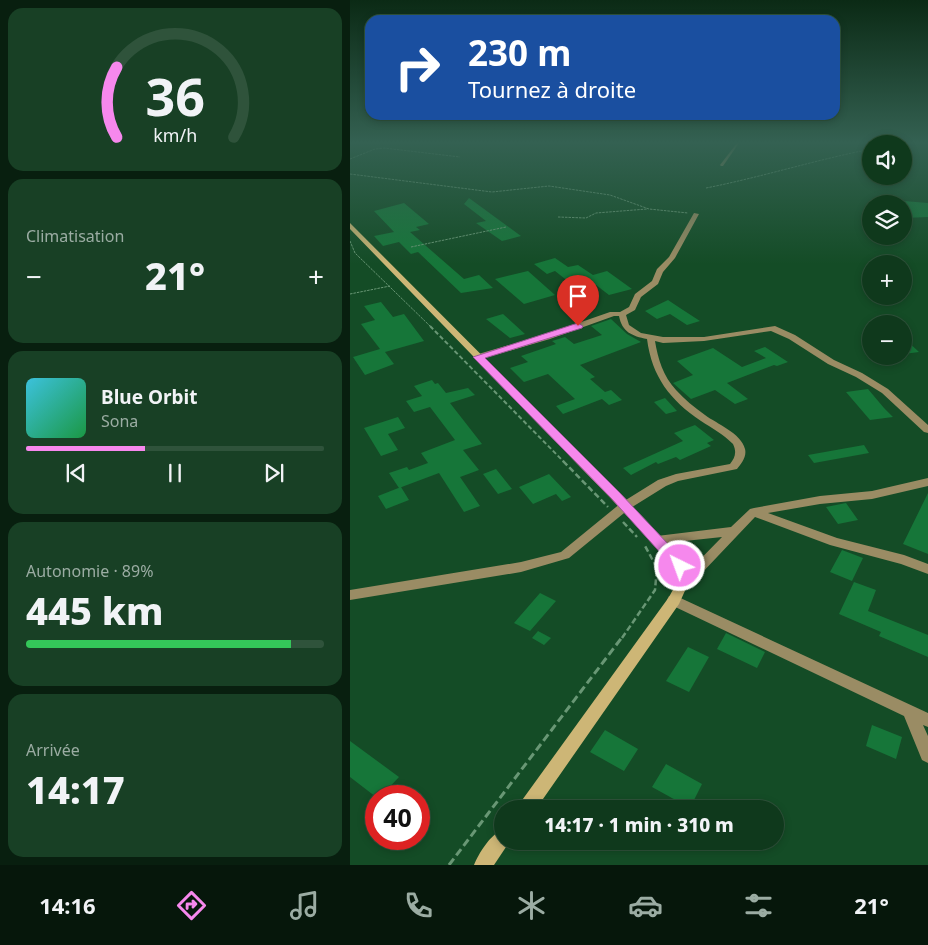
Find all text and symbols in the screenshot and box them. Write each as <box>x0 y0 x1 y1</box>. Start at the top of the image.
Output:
text: 230 m <box>468 29 571 76</box>
icon: right <box>385 35 450 100</box>
text: 36 <box>145 60 205 131</box>
text: Tournez à droite <box>468 74 636 104</box>
text: km/h <box>153 123 197 147</box>
map controls <box>862 135 912 365</box>
button: sound <box>862 135 912 185</box>
button: layers <box>862 195 912 245</box>
text: Climatisation <box>26 225 124 247</box>
text: 21° <box>145 249 205 301</box>
button: + <box>862 255 912 305</box>
text: − <box>26 257 42 295</box>
text: + <box>308 257 324 295</box>
pin <box>557 275 599 326</box>
icon: arrive <box>564 282 592 310</box>
button: − <box>862 315 912 365</box>
text: Blue Orbit <box>101 384 197 410</box>
text: Sona <box>101 410 138 432</box>
icon: previous <box>62 459 90 487</box>
icon: pause <box>161 459 189 487</box>
icon: next <box>260 459 288 487</box>
position arrow <box>653 539 705 591</box>
text: Autonomie · 89% <box>26 560 153 582</box>
text: 445 km <box>26 584 164 636</box>
text: Arrivée <box>26 739 80 761</box>
text: 14:17 <box>26 763 125 815</box>
speed limit sign: 40 <box>365 785 430 850</box>
text: 14:17 · 1 min · 310 m <box>544 812 734 838</box>
icon: directions <box>174 888 209 923</box>
icon: music <box>287 888 322 923</box>
icon: phone <box>401 888 436 923</box>
icon: climate <box>514 888 549 923</box>
icon: car <box>628 888 663 923</box>
icon: filters <box>741 888 776 923</box>
text: 14:16 <box>39 890 96 920</box>
text: 21° <box>854 890 889 920</box>

